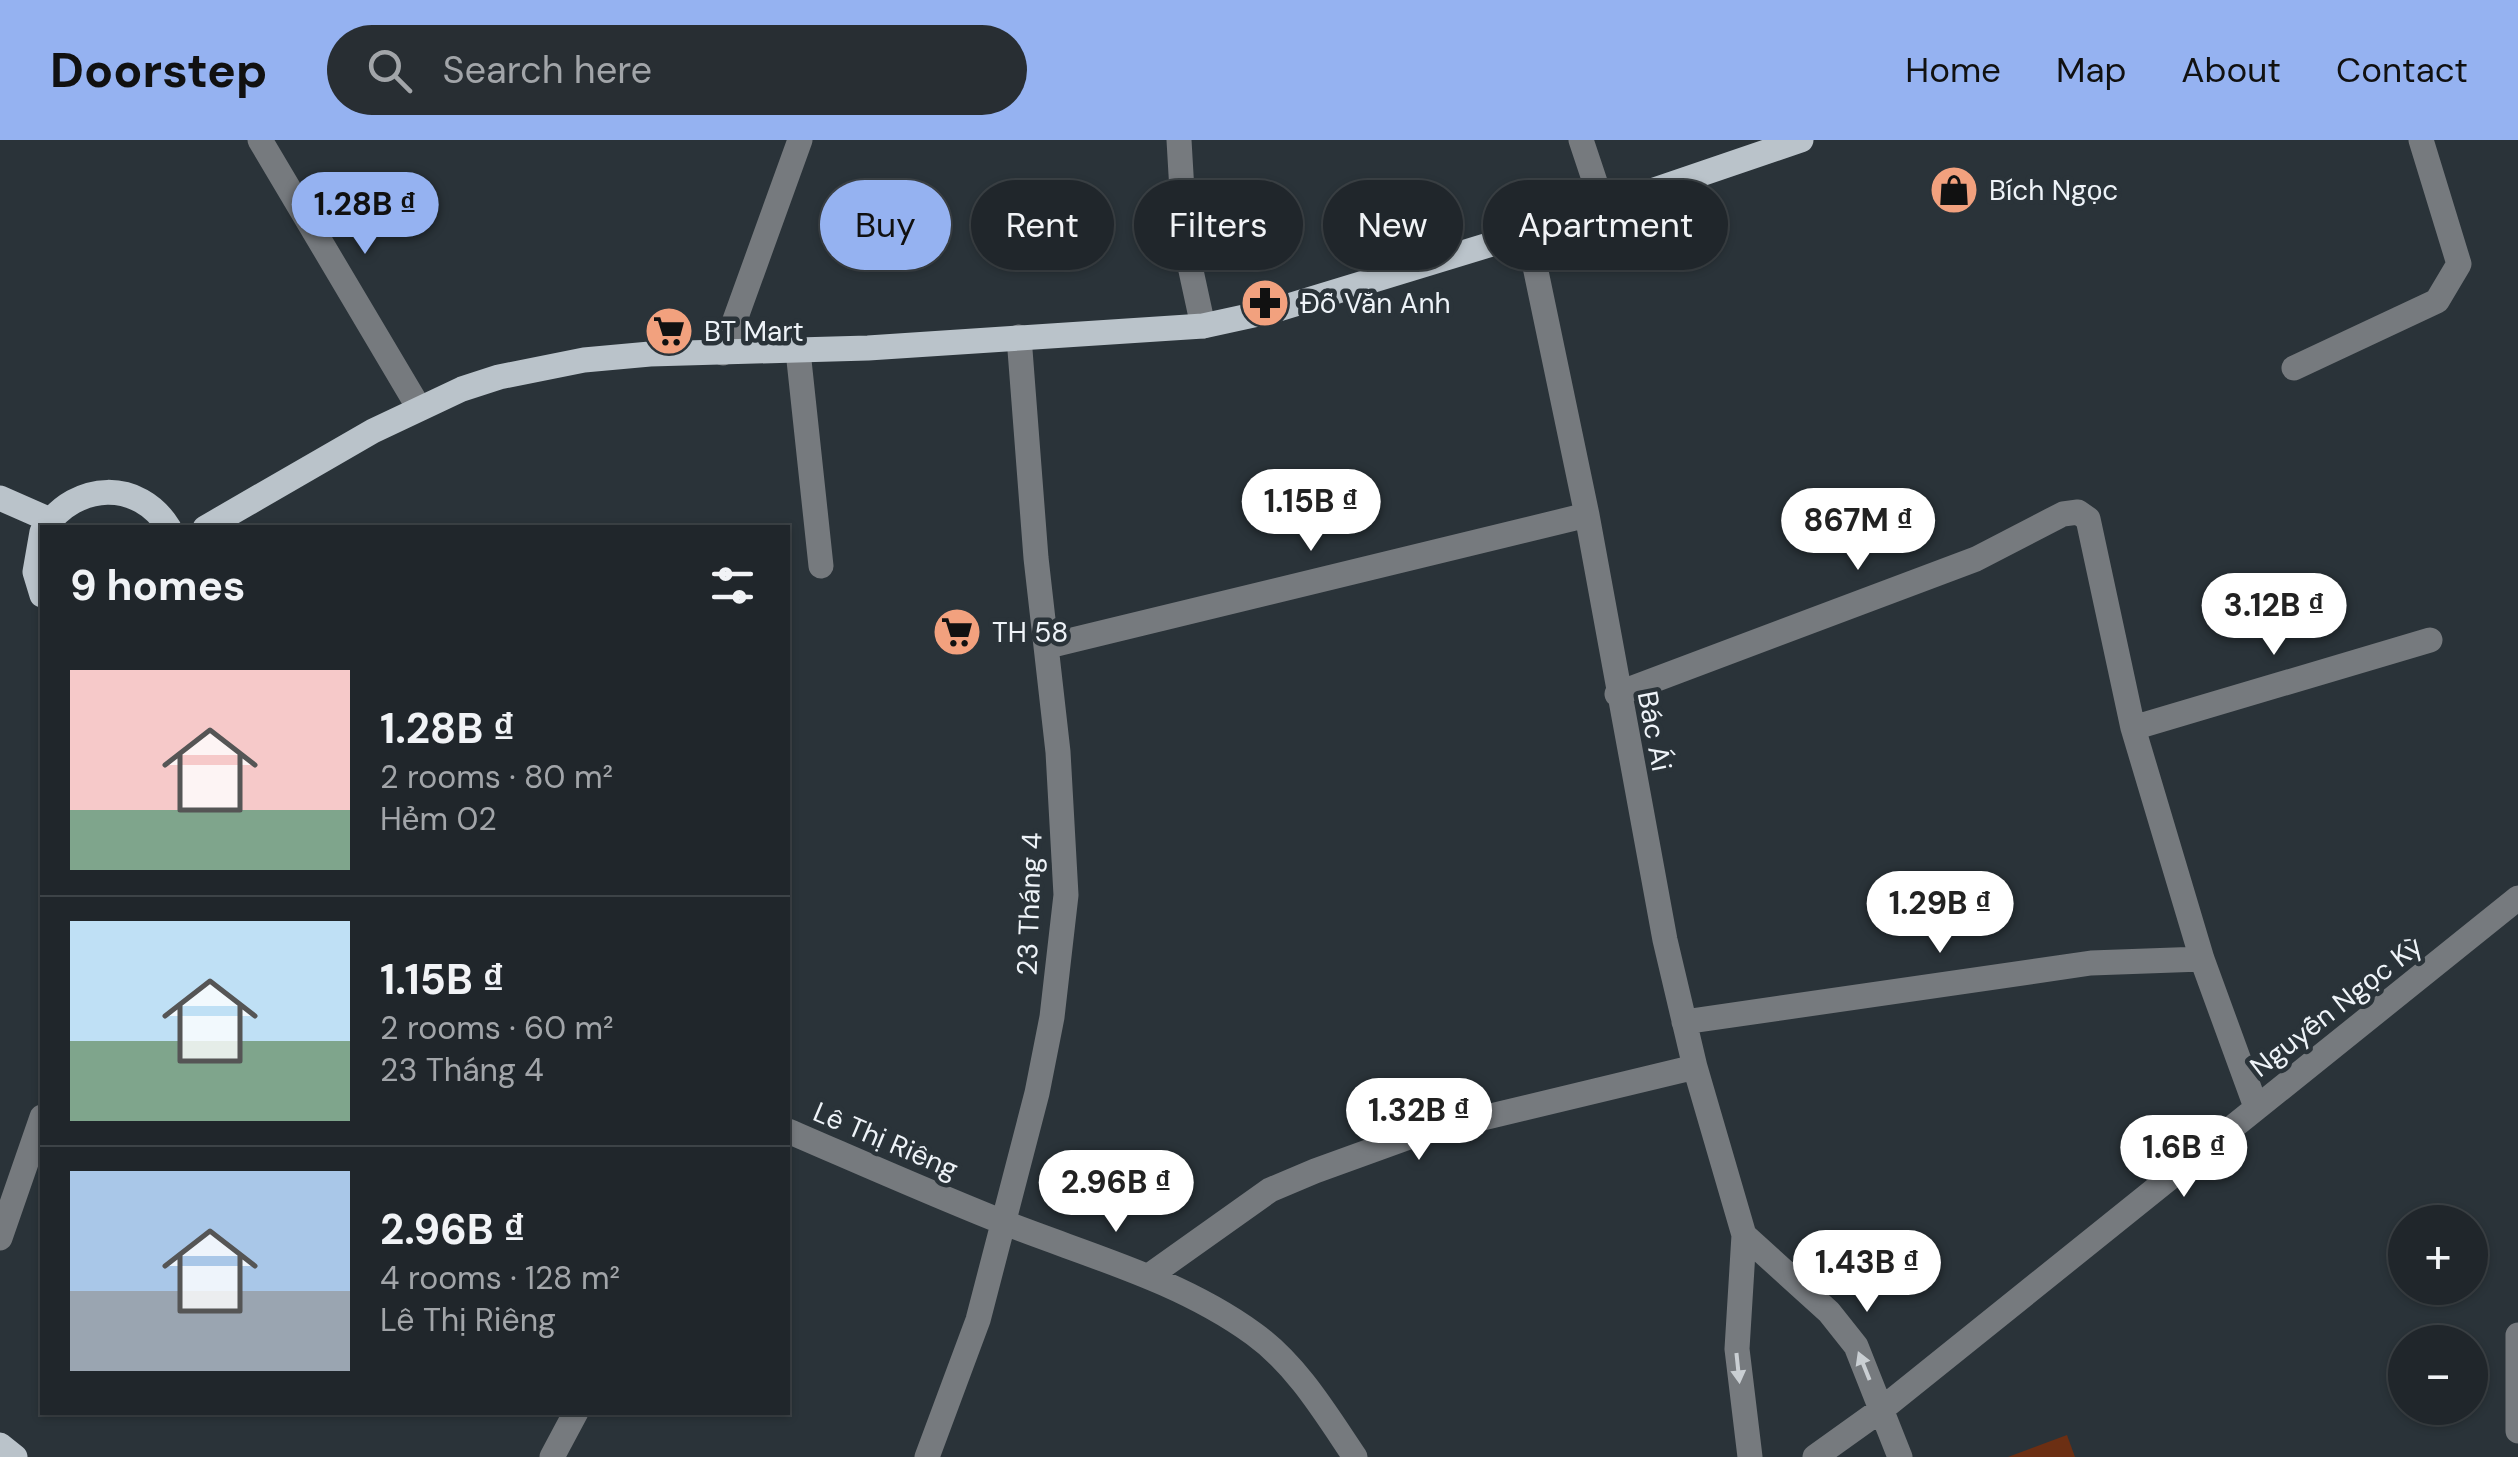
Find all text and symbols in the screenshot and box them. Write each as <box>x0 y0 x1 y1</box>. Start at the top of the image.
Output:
search box <box>327 25 1027 115</box>
text: Doorstep <box>50 39 267 102</box>
icon: search <box>362 43 417 98</box>
text: Search here <box>442 45 652 95</box>
text: Home <box>1905 47 2001 93</box>
text: Map <box>2056 47 2126 93</box>
text: About <box>2181 47 2281 93</box>
text: Contact <box>2336 47 2468 93</box>
shop icon: Bích Ngọc <box>1928 164 1980 216</box>
pin: 1.28B ₫ <box>273 172 457 257</box>
place label: Bích Ngọc <box>1989 172 2118 209</box>
chip: Buy <box>820 180 951 270</box>
chip: Rent <box>971 180 1114 270</box>
chip: Filters <box>1134 180 1303 270</box>
chip: New <box>1323 180 1463 270</box>
chip: Apartment <box>1483 180 1728 270</box>
text: 1.28B ₫ <box>314 183 416 225</box>
pharmacy icon: Đỗ Văn Anh <box>1239 277 1291 329</box>
place label: Đỗ Văn Anh <box>1300 285 1451 322</box>
supermarket icon: BT Mart <box>643 305 695 357</box>
place label: BT Mart <box>704 313 804 350</box>
pin: 1.15B ₫ <box>1219 469 1403 554</box>
text: 1.15B ₫ <box>1264 480 1358 522</box>
pin: 867M ₫ <box>1777 488 1939 573</box>
text: 867M ₫ <box>1803 499 1913 541</box>
text: 9 homes <box>70 558 245 613</box>
icon: filters <box>705 558 760 613</box>
pin: 3.12B ₫ <box>2182 573 2366 658</box>
text: 3.12B ₫ <box>2224 584 2324 626</box>
supermarket icon: TH 58 <box>931 606 983 658</box>
place label: TH 58 <box>992 614 1068 651</box>
street label: Bác Ái <box>1629 688 1680 774</box>
text: 1.28B ₫ <box>380 701 515 756</box>
icon: home <box>150 710 270 830</box>
text: 2 rooms · 80 m² <box>380 756 613 798</box>
text: Hẻm 02 <box>380 798 497 840</box>
street label: 23 Tháng 4 <box>1009 832 1050 976</box>
pin: 1.29B ₫ <box>1848 871 2032 956</box>
text: 1.29B ₫ <box>1889 882 1991 924</box>
street label: Nguyễn Ngọc Kỳ <box>2242 927 2430 1085</box>
text: 1.15B ₫ <box>380 952 504 1007</box>
icon: home <box>150 961 270 1081</box>
text: 2 rooms · 60 m² <box>380 1007 614 1049</box>
text: 23 Tháng 4 <box>380 1049 544 1091</box>
pin: 1.32B ₫ <box>1327 1078 1511 1163</box>
text: 1.32B ₫ <box>1368 1089 1470 1131</box>
street label: Lê Thị Riêng <box>808 1093 964 1188</box>
pin: 1.6B ₫ <box>2103 1115 2265 1200</box>
text: 1.6B ₫ <box>2142 1126 2226 1168</box>
pin: 2.96B ₫ <box>1024 1150 1208 1235</box>
text: 2.96B ₫ <box>1061 1161 1171 1203</box>
text: 2.96B ₫ <box>380 1202 525 1257</box>
map controls <box>2388 1205 2488 1425</box>
button: + <box>2388 1205 2488 1305</box>
icon: home <box>150 1211 270 1331</box>
pin: 1.43B ₫ <box>1775 1230 1959 1315</box>
text: 1.43B ₫ <box>1815 1241 1919 1283</box>
text: 4 rooms · 128 m² <box>380 1257 620 1299</box>
text: Lê Thị Riêng <box>380 1299 556 1341</box>
button: − <box>2388 1325 2488 1425</box>
one-way arrow <box>1856 1351 1872 1381</box>
one-way arrow <box>1731 1352 1747 1384</box>

